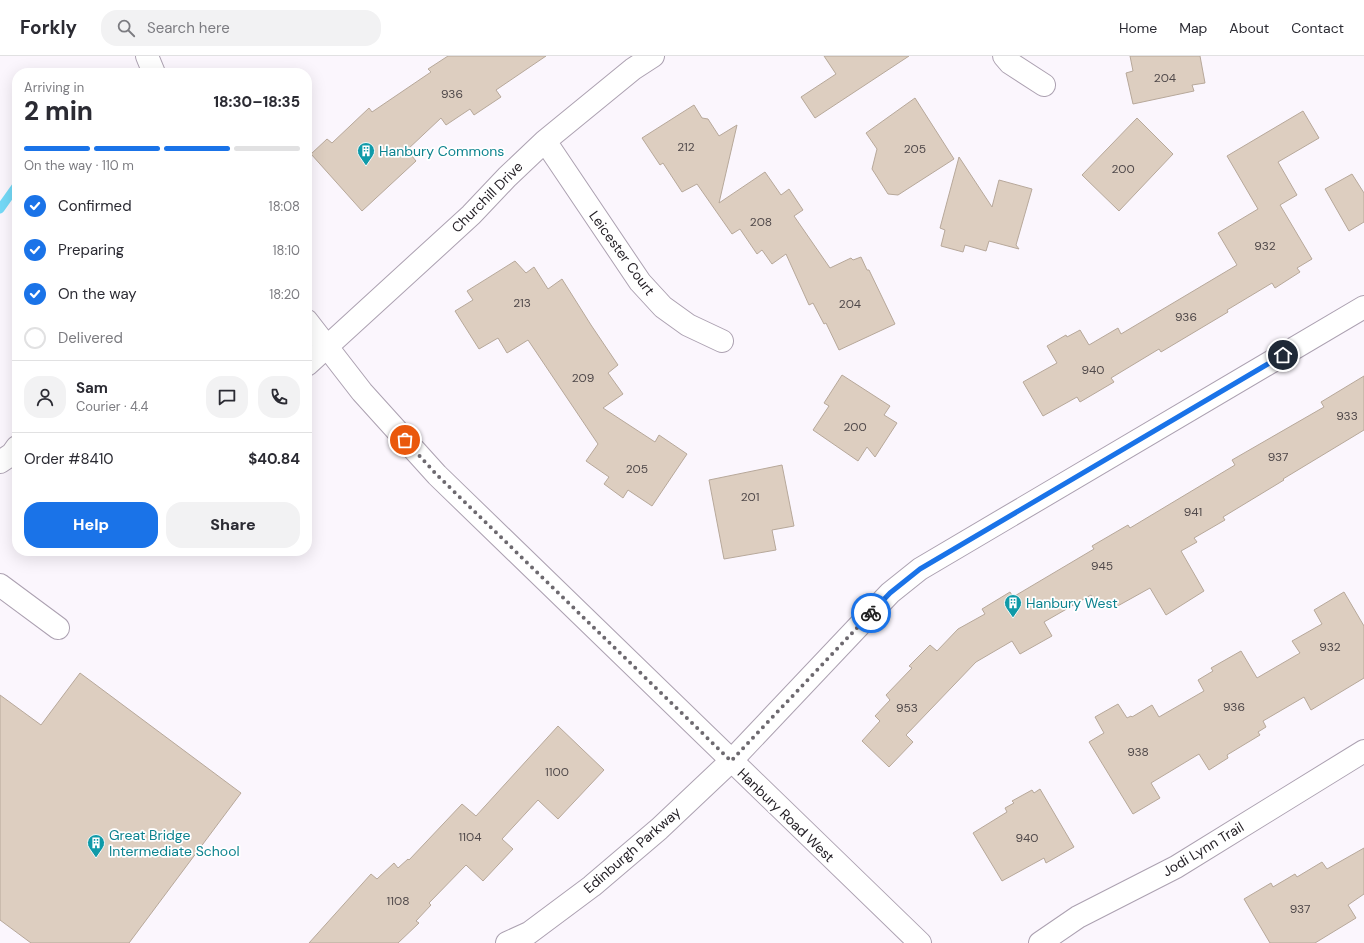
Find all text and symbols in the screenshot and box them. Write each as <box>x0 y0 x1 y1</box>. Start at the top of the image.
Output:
search box <box>101 10 381 46</box>
text: Forkly <box>20 15 77 40</box>
icon: search <box>115 17 137 39</box>
text: Search here <box>147 18 230 38</box>
text: Home <box>1119 19 1157 37</box>
text: Map <box>1179 19 1207 37</box>
text: About <box>1229 19 1269 37</box>
text: Contact <box>1291 19 1344 37</box>
house number: 204 <box>1154 70 1176 86</box>
text: Arriving in <box>24 79 84 96</box>
house number: 936 <box>441 86 463 102</box>
text: 18:30–18:35 <box>214 92 300 112</box>
text: 2 min <box>24 94 93 128</box>
house number: 212 <box>677 139 695 155</box>
building icon: Hanbury Commons <box>356 141 376 166</box>
house number: 205 <box>904 141 926 157</box>
place label: Hanbury Commons <box>379 142 504 160</box>
text: On the way · 110 m <box>24 157 134 174</box>
street label: Churchill Drive <box>448 158 526 236</box>
house number: 200 <box>1111 161 1135 177</box>
icon: check <box>24 195 46 217</box>
text: Confirmed <box>58 196 132 216</box>
text: 18:08 <box>269 198 300 215</box>
street label: Leicester Court <box>585 207 659 299</box>
house number: 208 <box>750 214 772 230</box>
house number: 932 <box>1254 238 1276 254</box>
icon: check <box>24 239 46 261</box>
text: Preparing <box>58 240 124 260</box>
text: 18:10 <box>272 242 300 259</box>
icon: check <box>24 283 46 305</box>
text: On the way <box>58 284 137 304</box>
text: 18:20 <box>269 286 300 303</box>
house number: 213 <box>513 295 531 311</box>
house number: 204 <box>839 296 861 312</box>
house number: 936 <box>1175 309 1197 325</box>
text: Delivered <box>58 328 123 348</box>
pin <box>1266 338 1300 372</box>
icon: home <box>1272 344 1294 366</box>
house number: 940 <box>1081 362 1105 378</box>
house number: 209 <box>572 370 594 386</box>
button: person <box>24 376 66 418</box>
button: chat <box>206 376 248 418</box>
button: phone <box>258 376 300 418</box>
text: Sam <box>76 378 108 398</box>
text: Courier · 4.4 <box>76 398 148 415</box>
house number: 933 <box>1336 408 1358 424</box>
house number: 200 <box>843 419 867 435</box>
pin <box>388 423 422 457</box>
icon: bag <box>394 429 416 451</box>
text: Order #8410 <box>24 449 114 469</box>
text: $40.84 <box>248 449 300 469</box>
house number: 937 <box>1268 449 1288 465</box>
house number: 205 <box>626 461 648 477</box>
house number: 201 <box>741 489 759 505</box>
button: Help <box>24 502 158 548</box>
button: Share <box>166 502 300 548</box>
house number: 941 <box>1184 504 1202 520</box>
house number: 945 <box>1091 558 1113 574</box>
courier <box>851 593 891 633</box>
building icon: Hanbury West <box>1003 593 1023 618</box>
place label: Hanbury West <box>1026 594 1118 612</box>
icon: bike <box>860 602 882 624</box>
house number: 932 <box>1319 639 1341 655</box>
house number: 936 <box>1223 699 1245 715</box>
house number: 953 <box>896 700 918 716</box>
house number: 938 <box>1127 744 1149 760</box>
house number: 1100 <box>545 764 569 780</box>
street label: Hanbury Road West <box>734 764 838 866</box>
street label: Edinburgh Parkway <box>580 803 684 897</box>
street label: Jodi Lynn Trail <box>1159 818 1247 880</box>
place label: Great Bridge Intermediate School <box>109 826 240 860</box>
house number: 1104 <box>459 829 481 845</box>
house number: 940 <box>1015 830 1039 846</box>
building icon: Great Bridge Intermediate School <box>86 833 106 858</box>
house number: 1108 <box>387 893 410 909</box>
house number: 937 <box>1290 901 1310 917</box>

